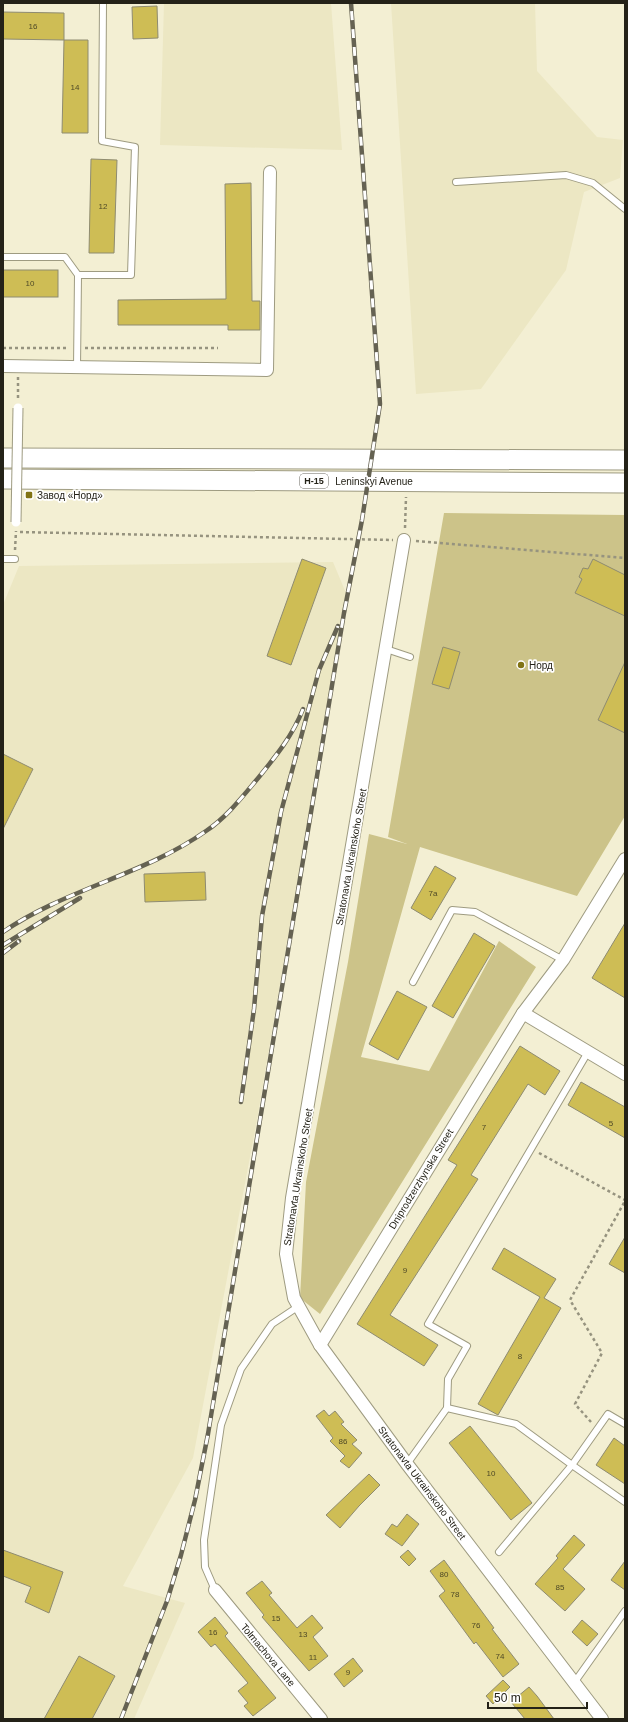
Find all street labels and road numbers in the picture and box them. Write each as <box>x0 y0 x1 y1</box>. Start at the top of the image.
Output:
road number: Н-15 <box>300 474 328 488</box>
street label: Leninskyi Avenue <box>335 476 413 487</box>
street label: Stratonavta Ukrainskoho Street <box>334 787 369 926</box>
street label: Stratonavta Ukrainskoho Street <box>282 1107 314 1246</box>
street label: Dniprodzerzhynska Street <box>387 1127 455 1231</box>
street label: Stratonavta Ukrainskoho Street <box>376 1424 468 1542</box>
street label: Tolmachova Lane <box>239 1621 298 1689</box>

